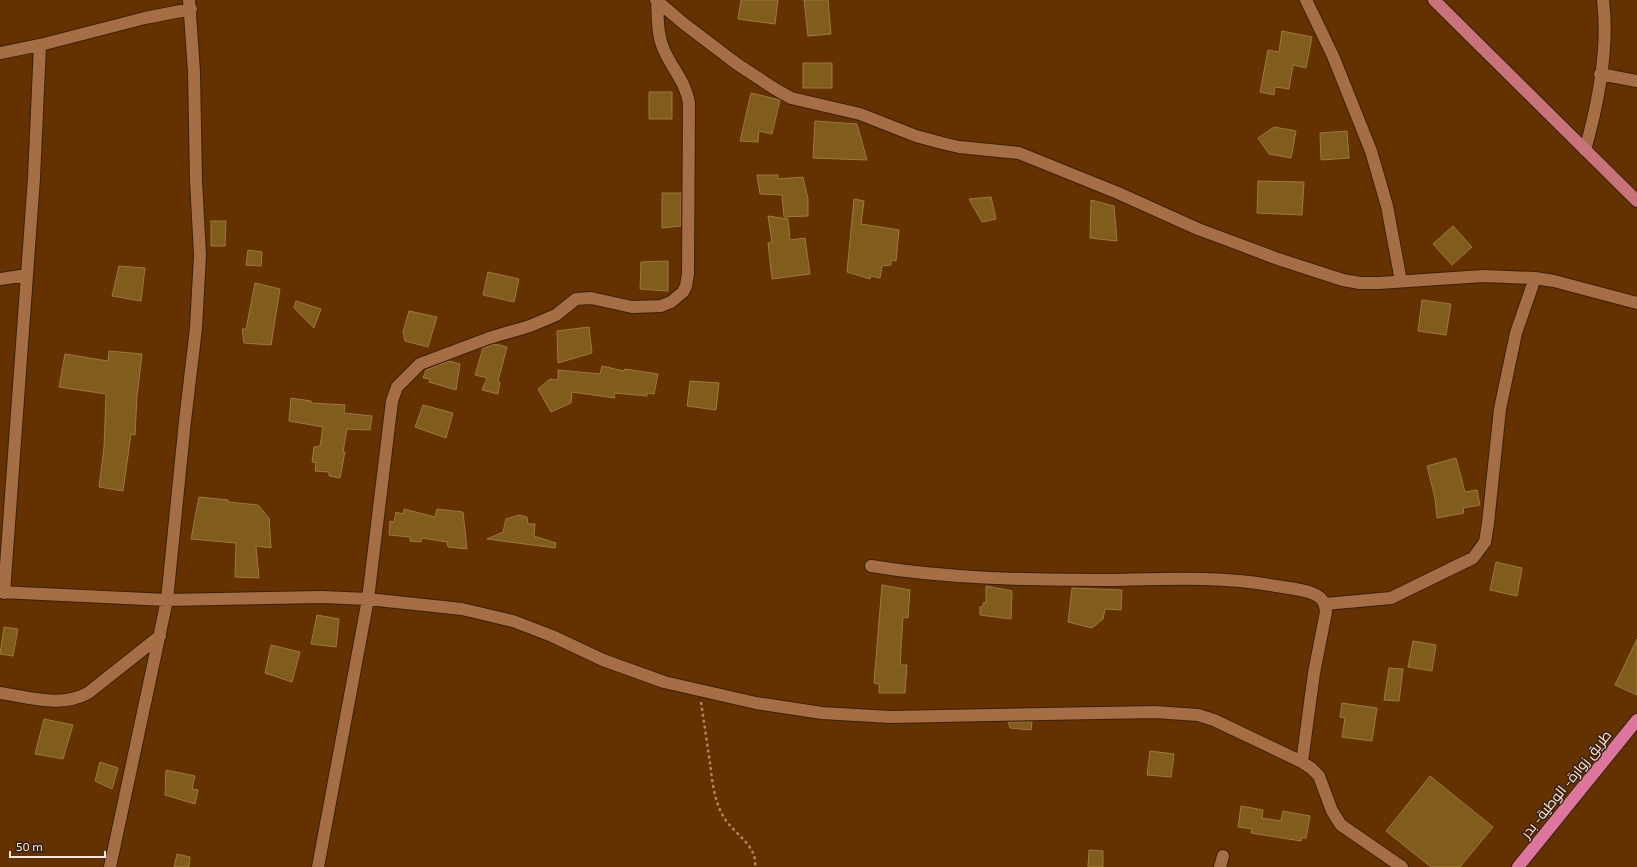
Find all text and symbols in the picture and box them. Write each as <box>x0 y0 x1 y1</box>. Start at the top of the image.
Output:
street label: طريق زوارة- الوطية- بدر <box>1516 726 1615 843</box>
scale bar <box>10 833 105 859</box>
text: 50 m <box>16 839 43 853</box>

